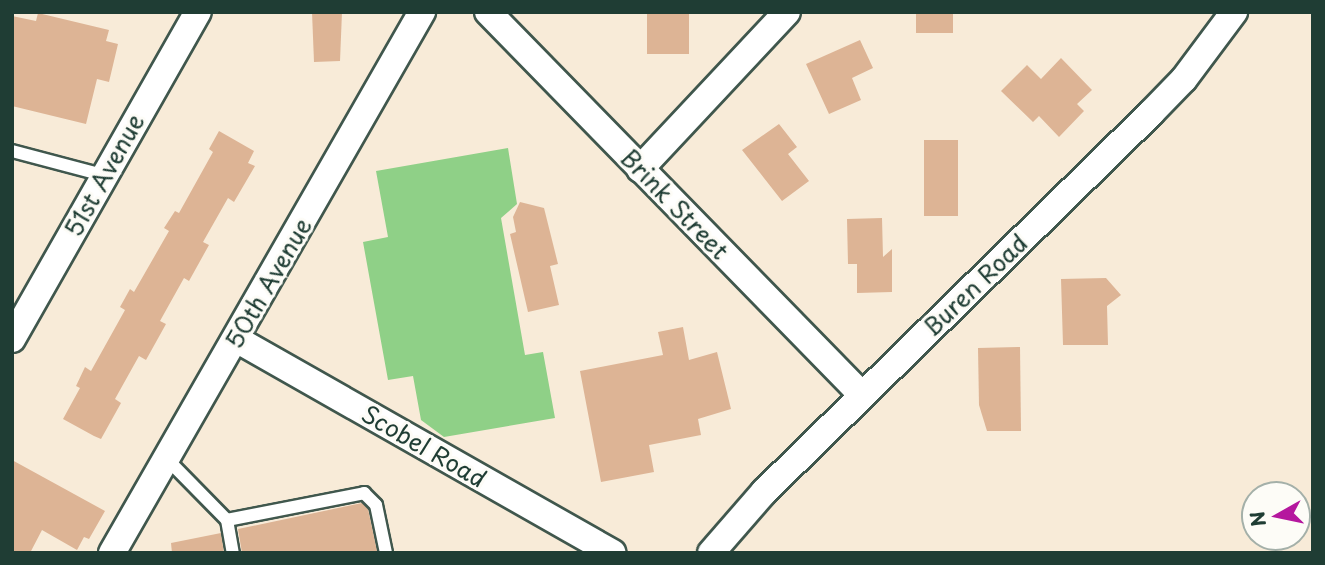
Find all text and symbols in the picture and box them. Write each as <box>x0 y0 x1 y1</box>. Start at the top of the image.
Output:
street label: 51st Avenue <box>58 108 150 242</box>
street label: Brink Street <box>615 143 735 265</box>
street label: 50th Avenue <box>219 212 317 354</box>
street label: Buren Road <box>917 228 1033 342</box>
street label: Scobel Road <box>356 398 492 494</box>
north arrow <box>1241 481 1311 551</box>
text: N <box>1242 509 1272 529</box>

